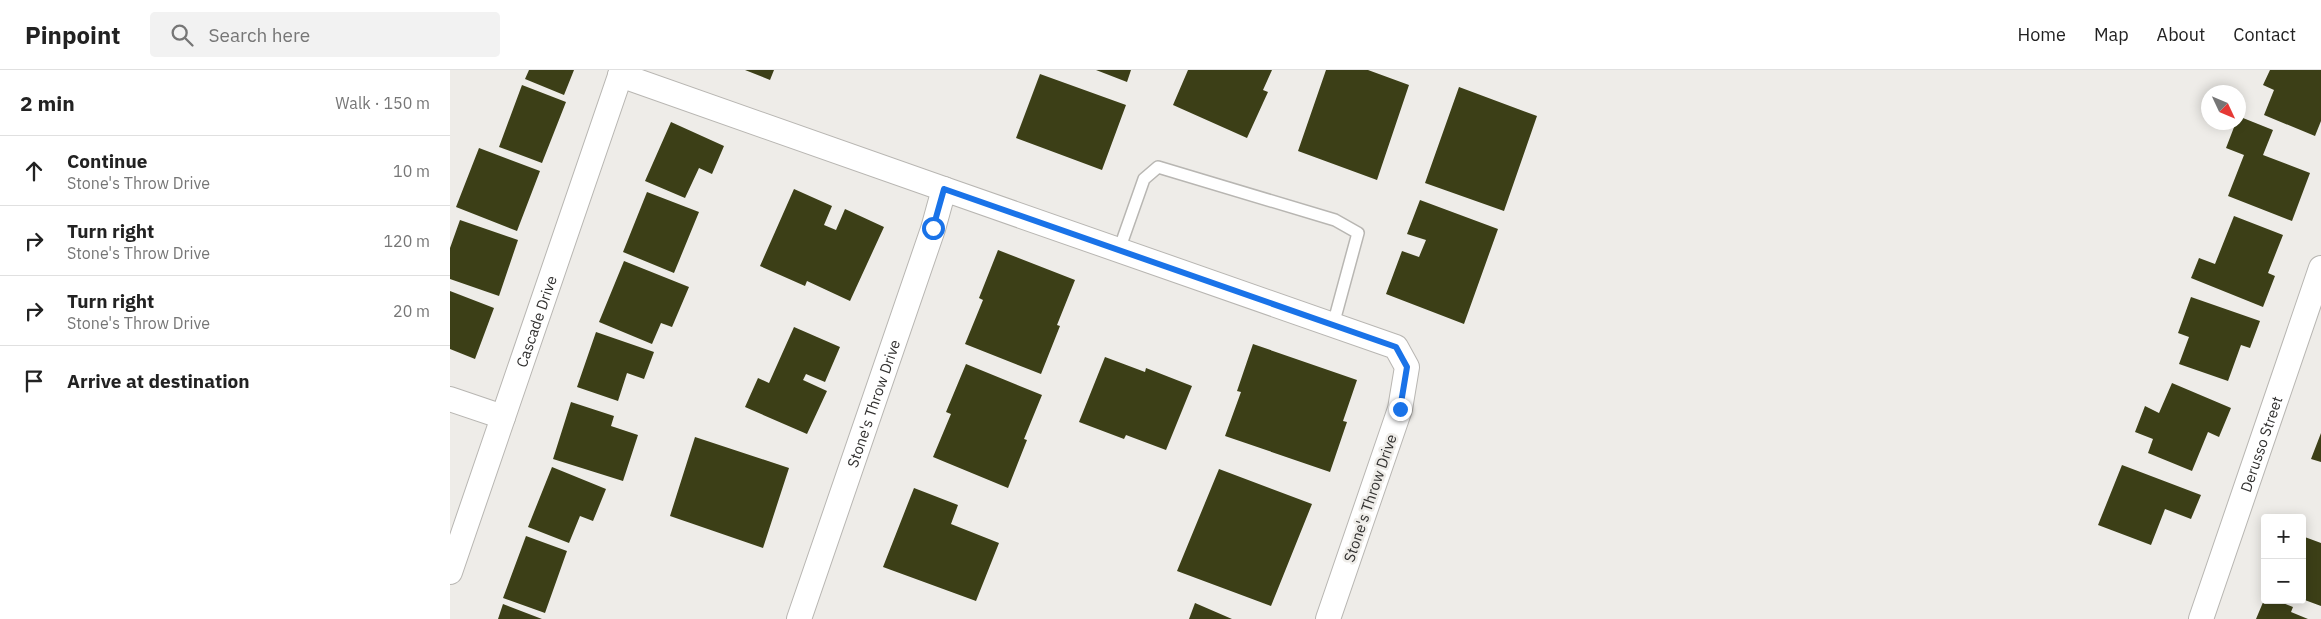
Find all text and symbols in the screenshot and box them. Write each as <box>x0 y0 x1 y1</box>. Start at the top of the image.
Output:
search box <box>150 12 500 57</box>
text: Pinpoint <box>25 19 120 51</box>
icon: search <box>168 21 196 49</box>
text: Search here <box>208 23 310 47</box>
text: Home <box>2018 23 2066 46</box>
text: Map <box>2094 23 2129 46</box>
text: About <box>2157 23 2205 46</box>
text: Contact <box>2233 23 2296 46</box>
north arrow <box>2201 85 2246 130</box>
text: 2 min <box>20 89 75 117</box>
text: Walk · 150 m <box>335 93 430 113</box>
text: Continue <box>67 149 147 173</box>
icon: ahead <box>20 157 48 185</box>
text: 10 m <box>393 161 430 181</box>
text: Stone's Throw Drive <box>67 173 210 193</box>
route start <box>922 217 945 240</box>
text: Turn right <box>67 219 154 243</box>
icon: right <box>20 227 48 255</box>
text: 120 m <box>383 231 430 251</box>
text: Stone's Throw Drive <box>67 243 210 263</box>
street label: Cascade Drive <box>511 273 560 370</box>
text: Turn right <box>67 289 154 313</box>
icon: right <box>20 297 48 325</box>
text: 20 m <box>393 301 430 321</box>
text: Stone's Throw Drive <box>67 313 210 333</box>
street label: Stone's Throw Drive <box>842 337 904 470</box>
icon: arrive <box>20 367 48 395</box>
text: Arrive at destination <box>67 369 250 393</box>
street label: Derusso Street <box>2236 394 2286 494</box>
route end <box>1389 398 1412 421</box>
street label: Stone's Throw Drive <box>1339 432 1401 564</box>
map controls <box>2261 514 2306 604</box>
button: + <box>2261 514 2306 559</box>
button: − <box>2261 559 2306 604</box>

